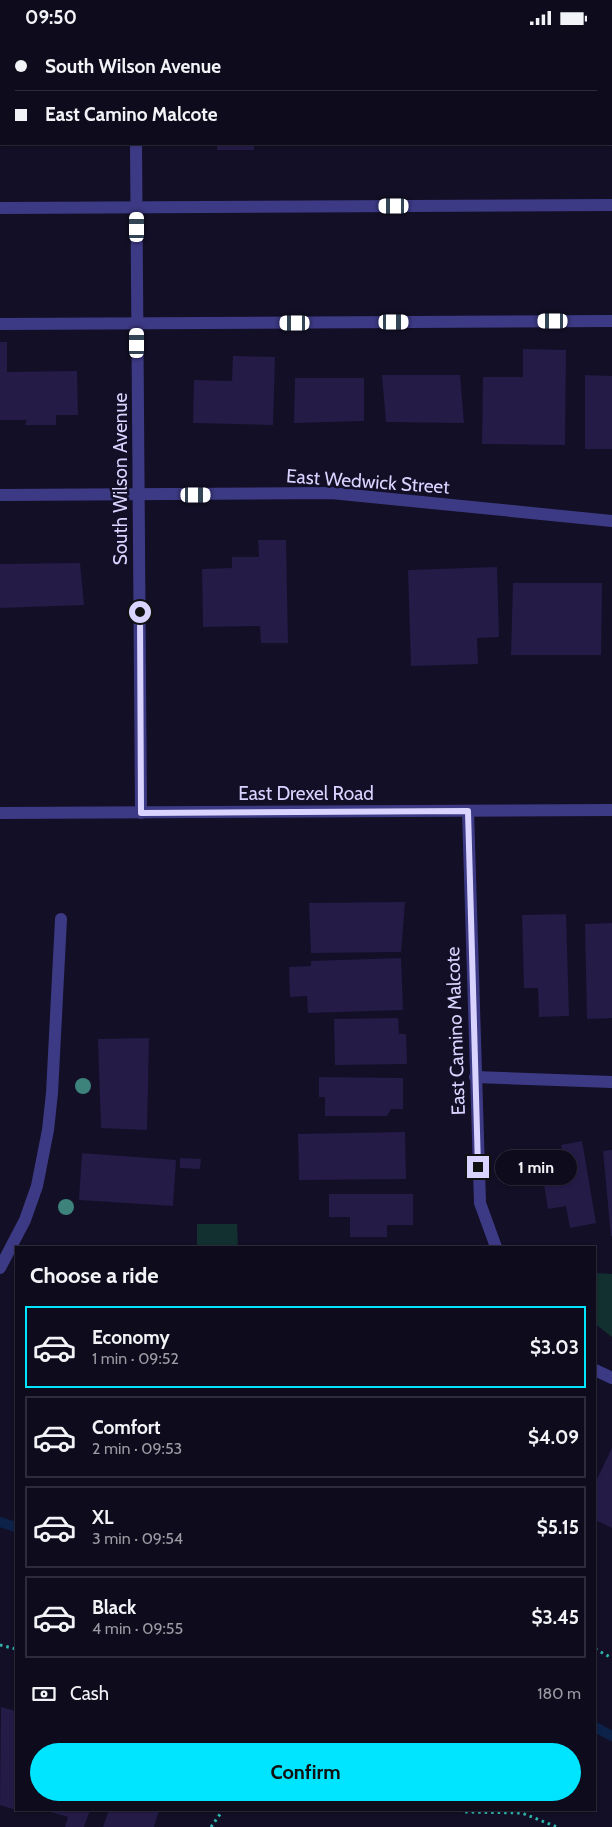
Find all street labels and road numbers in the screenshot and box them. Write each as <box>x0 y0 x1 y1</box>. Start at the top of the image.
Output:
street label: South Wilson Avenue <box>109 393 132 565</box>
street label: East Wedwick Street <box>285 464 451 499</box>
street label: East Drexel Road <box>238 782 374 805</box>
street label: East Camino Malcote <box>441 946 470 1116</box>

